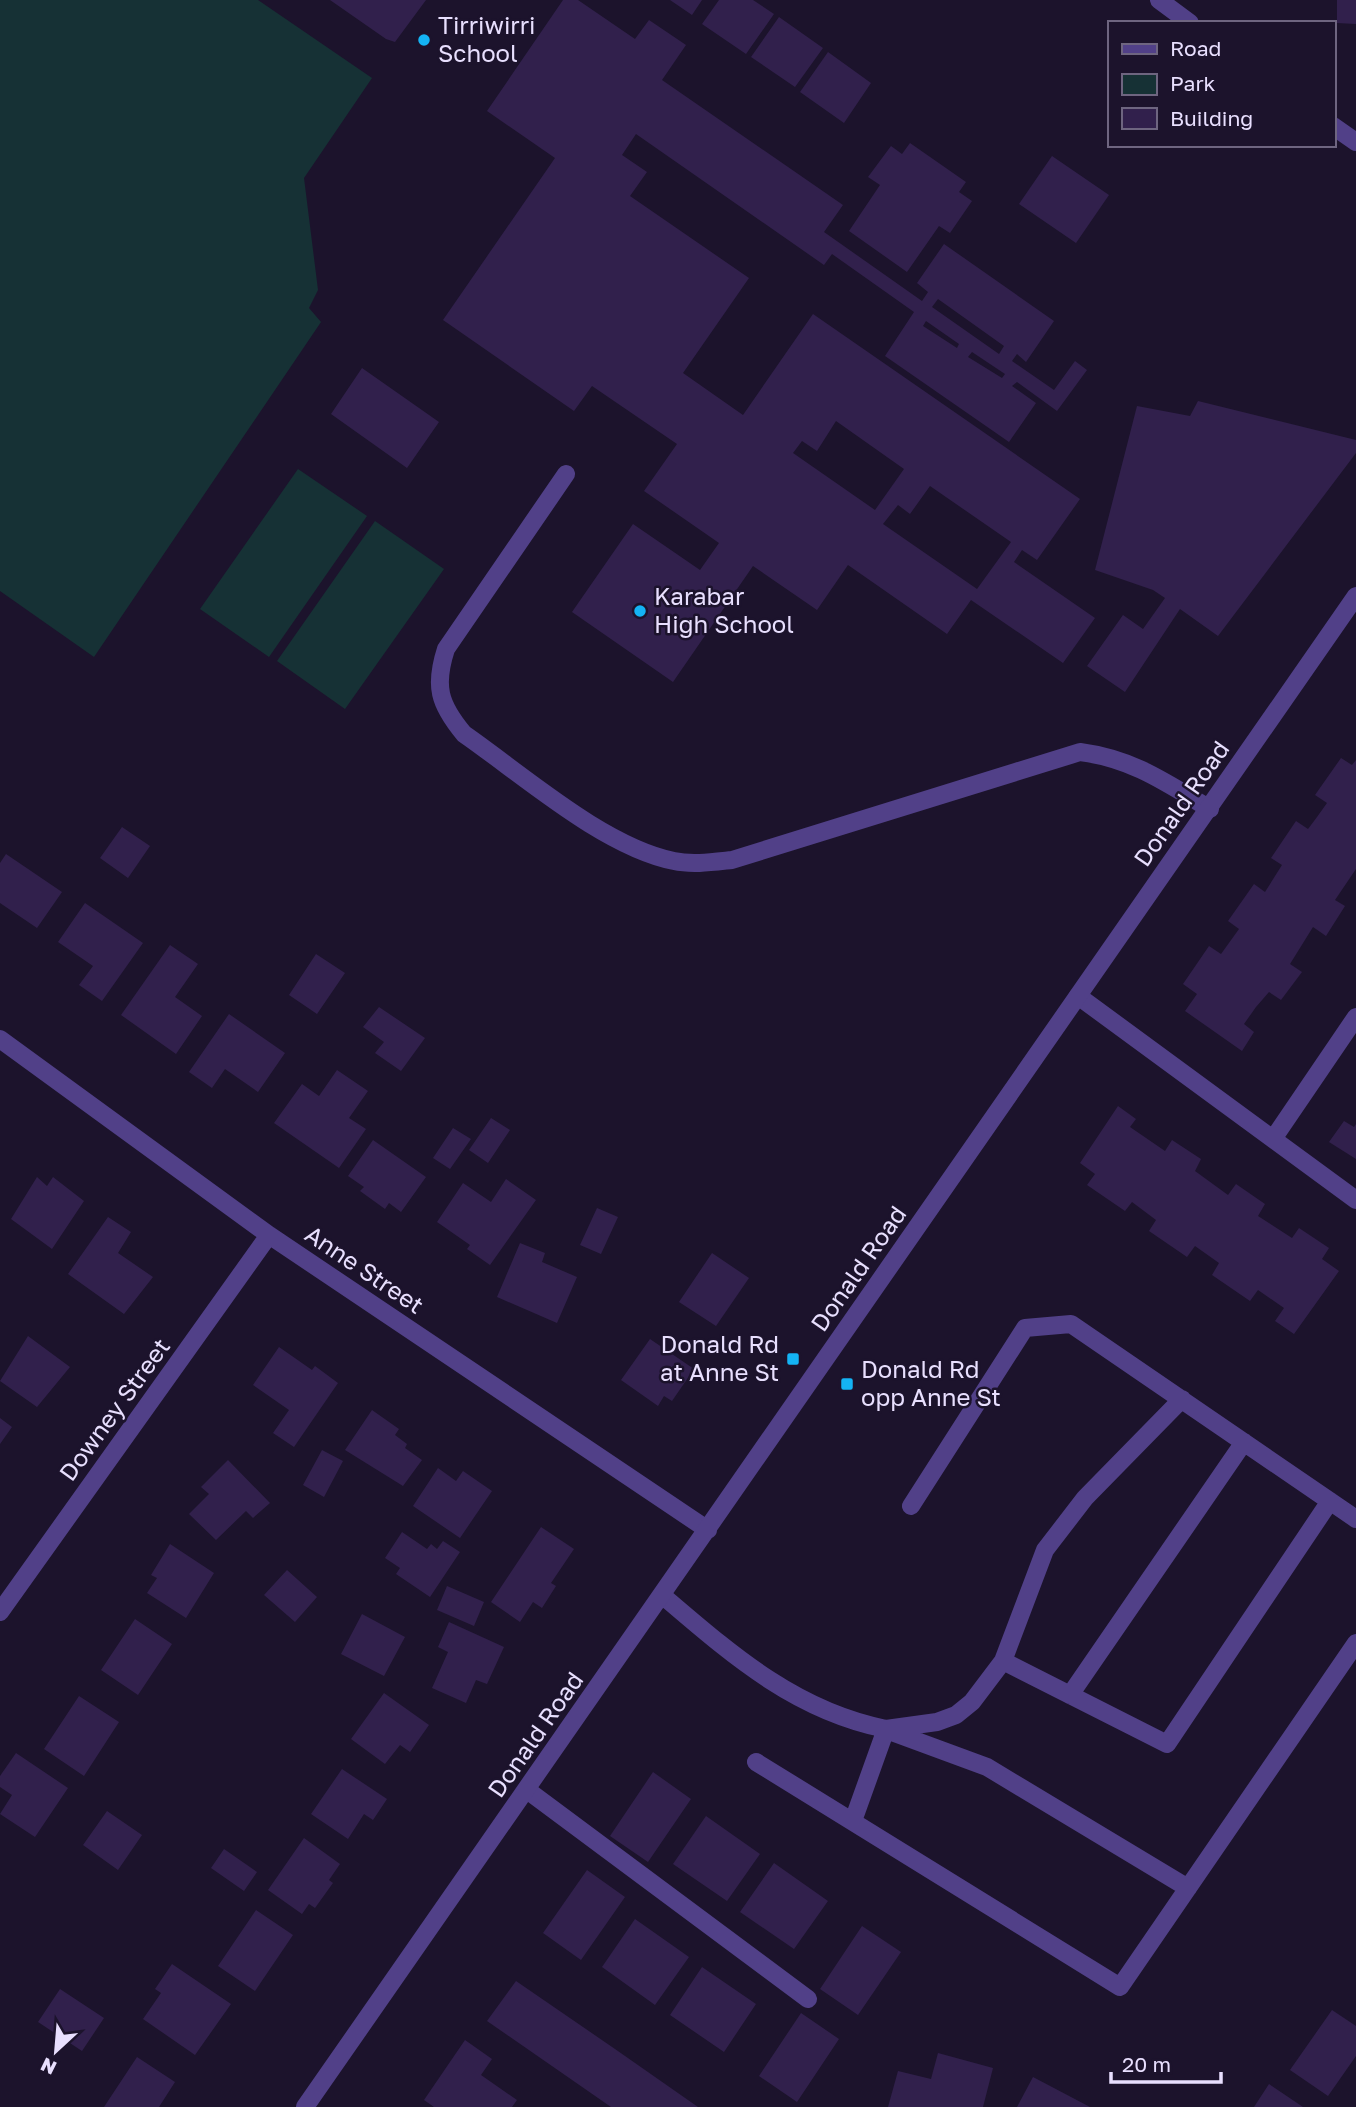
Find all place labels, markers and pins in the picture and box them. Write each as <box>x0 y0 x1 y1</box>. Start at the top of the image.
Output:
place label: Tirriwirri School <box>438 10 536 67</box>
marker: Tirriwirri School <box>416 32 432 48</box>
place label: Karabar High School <box>654 581 794 638</box>
marker: Karabar High School <box>632 603 648 619</box>
place label: Donald Rd at Anne St <box>660 1329 779 1386</box>
marker: Donald Rd at Anne St <box>785 1351 801 1367</box>
place label: Donald Rd opp Anne St <box>861 1354 1001 1411</box>
marker: Donald Rd opp Anne St <box>839 1376 855 1392</box>

